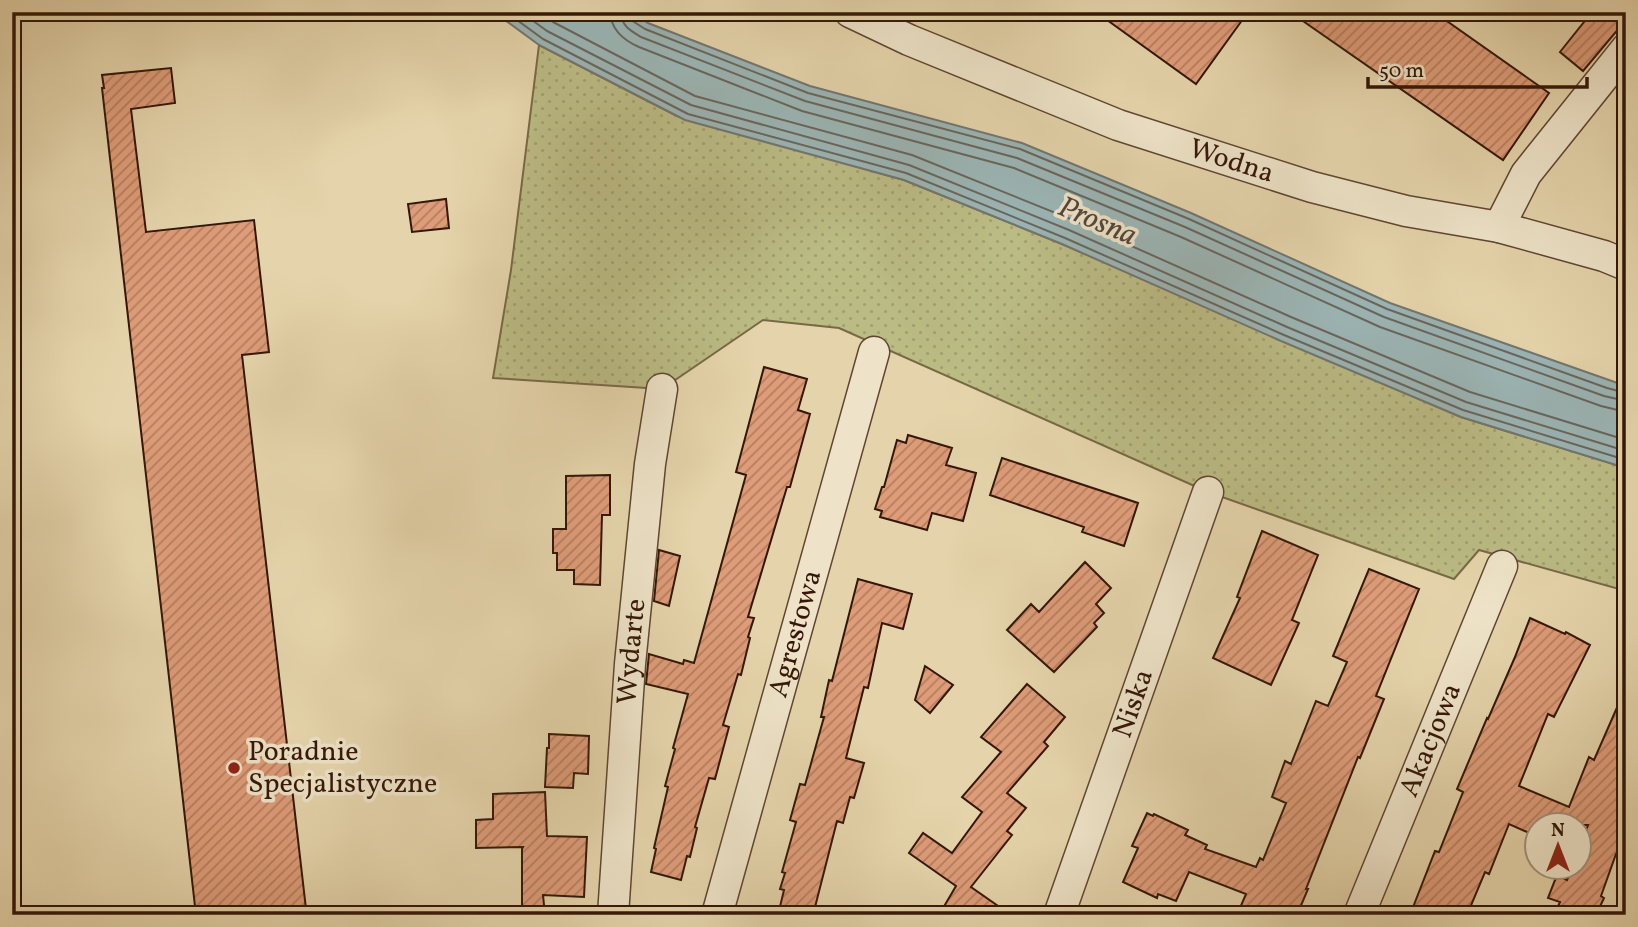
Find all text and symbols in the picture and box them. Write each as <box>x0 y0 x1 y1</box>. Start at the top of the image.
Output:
scale bar <box>1368 46 1587 90</box>
text: 50 m <box>1379 57 1424 86</box>
street label: Wodna <box>1184 129 1279 193</box>
water label: Prosna <box>1051 187 1143 257</box>
street label: Agrestowa <box>759 565 832 702</box>
street label: Wydarte <box>608 597 656 706</box>
street label: Niska <box>1103 664 1164 743</box>
street label: Akacjowa <box>1390 677 1471 803</box>
place label: Poradnie Specjalistyczne <box>248 733 437 804</box>
marker: Poradnie Specjalistyczne <box>226 760 242 776</box>
north arrow <box>1522 811 1592 881</box>
text: N <box>1551 818 1565 844</box>

